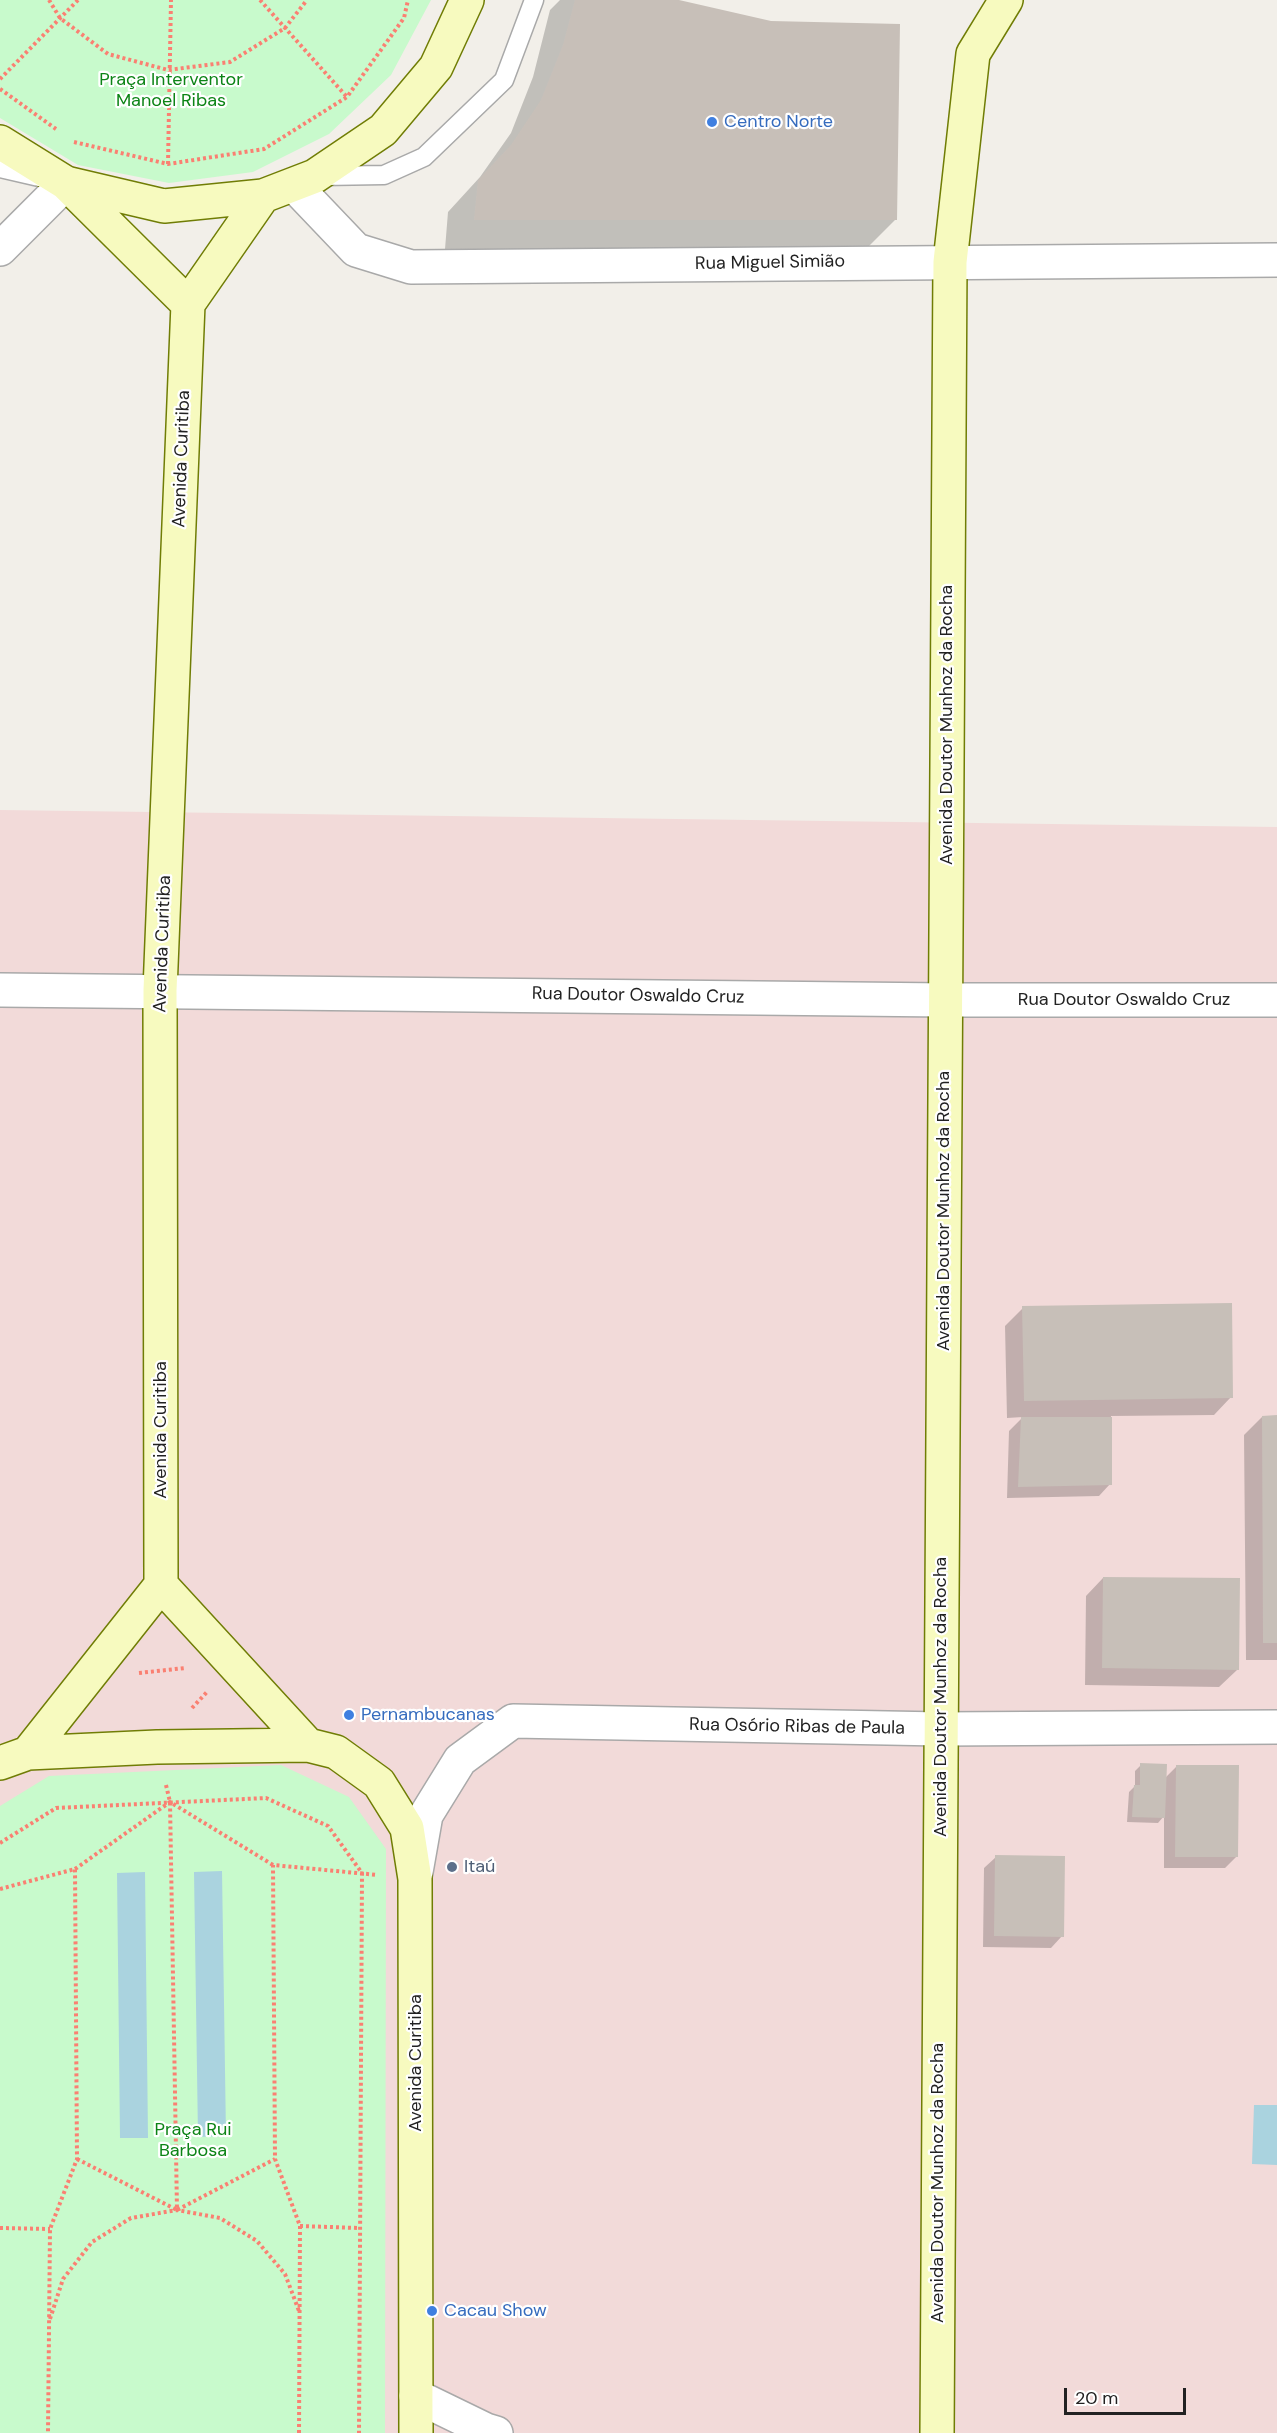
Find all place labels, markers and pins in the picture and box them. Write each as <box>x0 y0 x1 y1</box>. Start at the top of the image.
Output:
place label: Centro Norte <box>724 111 833 133</box>
marker: Centro Norte <box>705 115 719 129</box>
place label: Pernambucanas <box>361 1704 495 1726</box>
marker: Pernambucanas <box>342 1708 356 1722</box>
place label: Itaú <box>464 1856 495 1878</box>
marker: Itaú <box>445 1860 459 1874</box>
place label: Cacau Show <box>444 2300 547 2322</box>
marker: Cacau Show <box>425 2304 439 2318</box>

